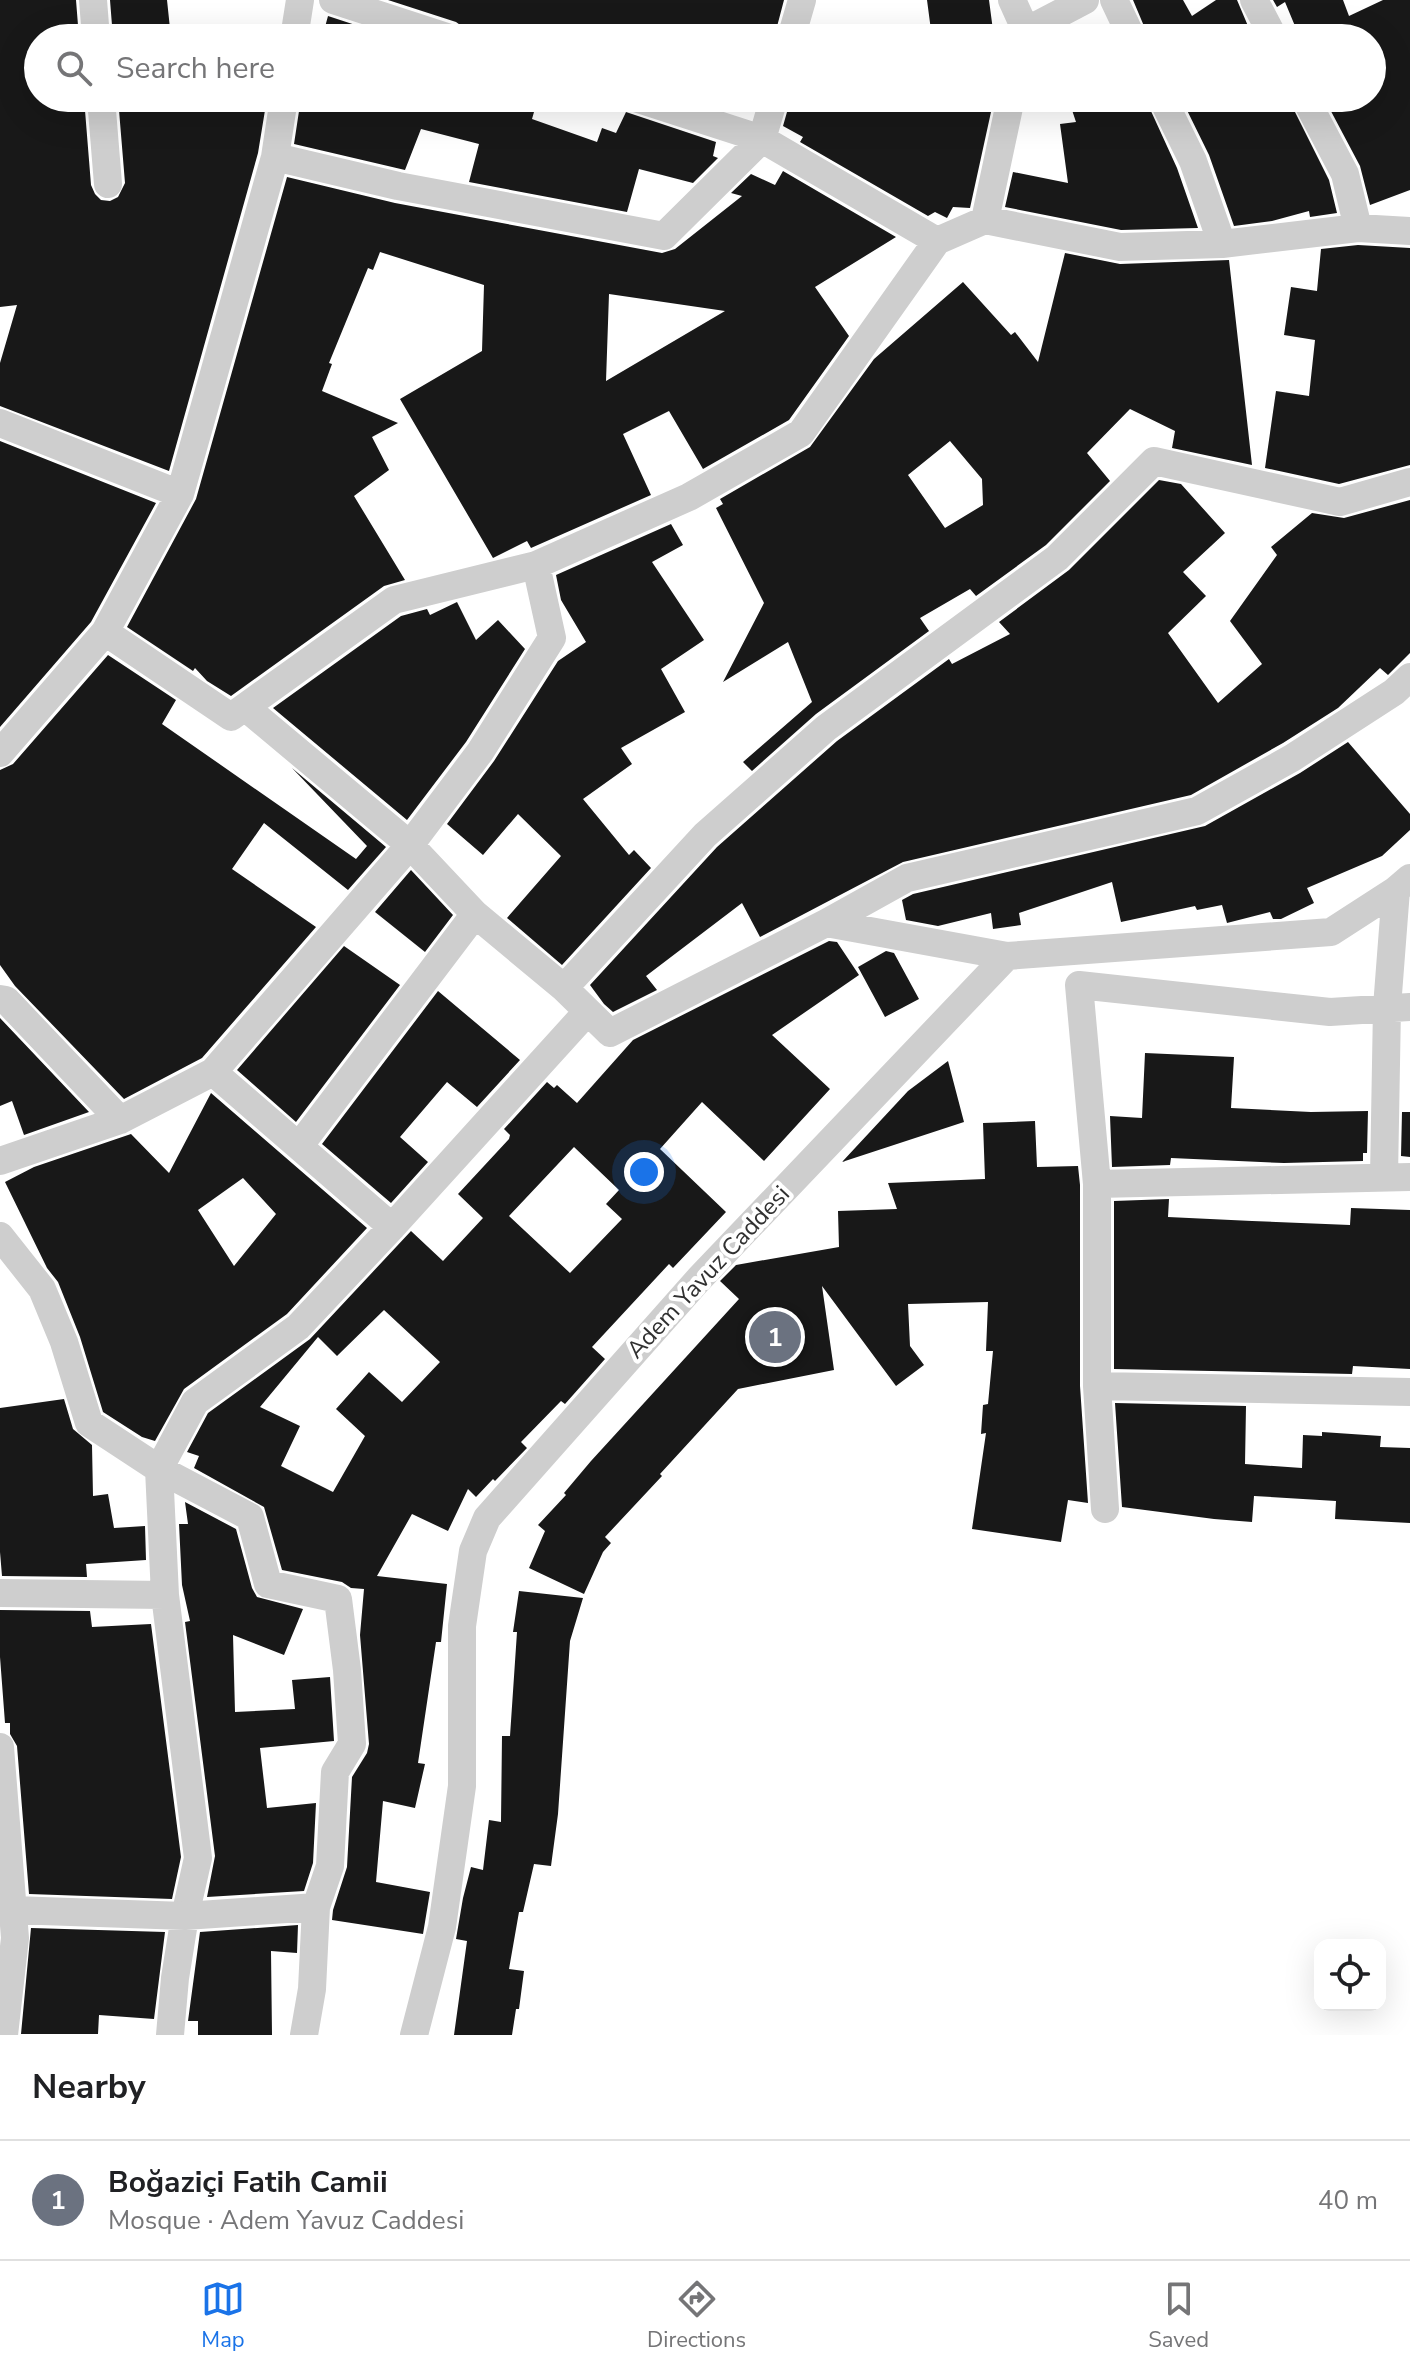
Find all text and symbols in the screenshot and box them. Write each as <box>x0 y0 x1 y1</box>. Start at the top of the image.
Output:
search box <box>24 24 1386 112</box>
icon: search <box>52 46 96 90</box>
text: Search here <box>116 48 275 89</box>
your location <box>624 1152 664 1192</box>
street label: Adem Yavuz Caddesi <box>619 1179 797 1365</box>
pin: 1 <box>749 1307 801 1367</box>
map controls <box>1314 1939 1386 2011</box>
button: locate <box>1314 1939 1386 2011</box>
text: Nearby <box>32 2064 146 2110</box>
text: Boğaziçi Fatih Camii <box>108 2162 388 2203</box>
text: 1 <box>50 2183 66 2218</box>
text: 40 m <box>1318 2183 1378 2218</box>
text: Mosque · Adem Yavuz Caddesi <box>108 2203 464 2238</box>
tab: Map <box>201 2277 245 2355</box>
tab: Directions <box>647 2277 746 2355</box>
tab: Saved <box>1148 2277 1209 2355</box>

